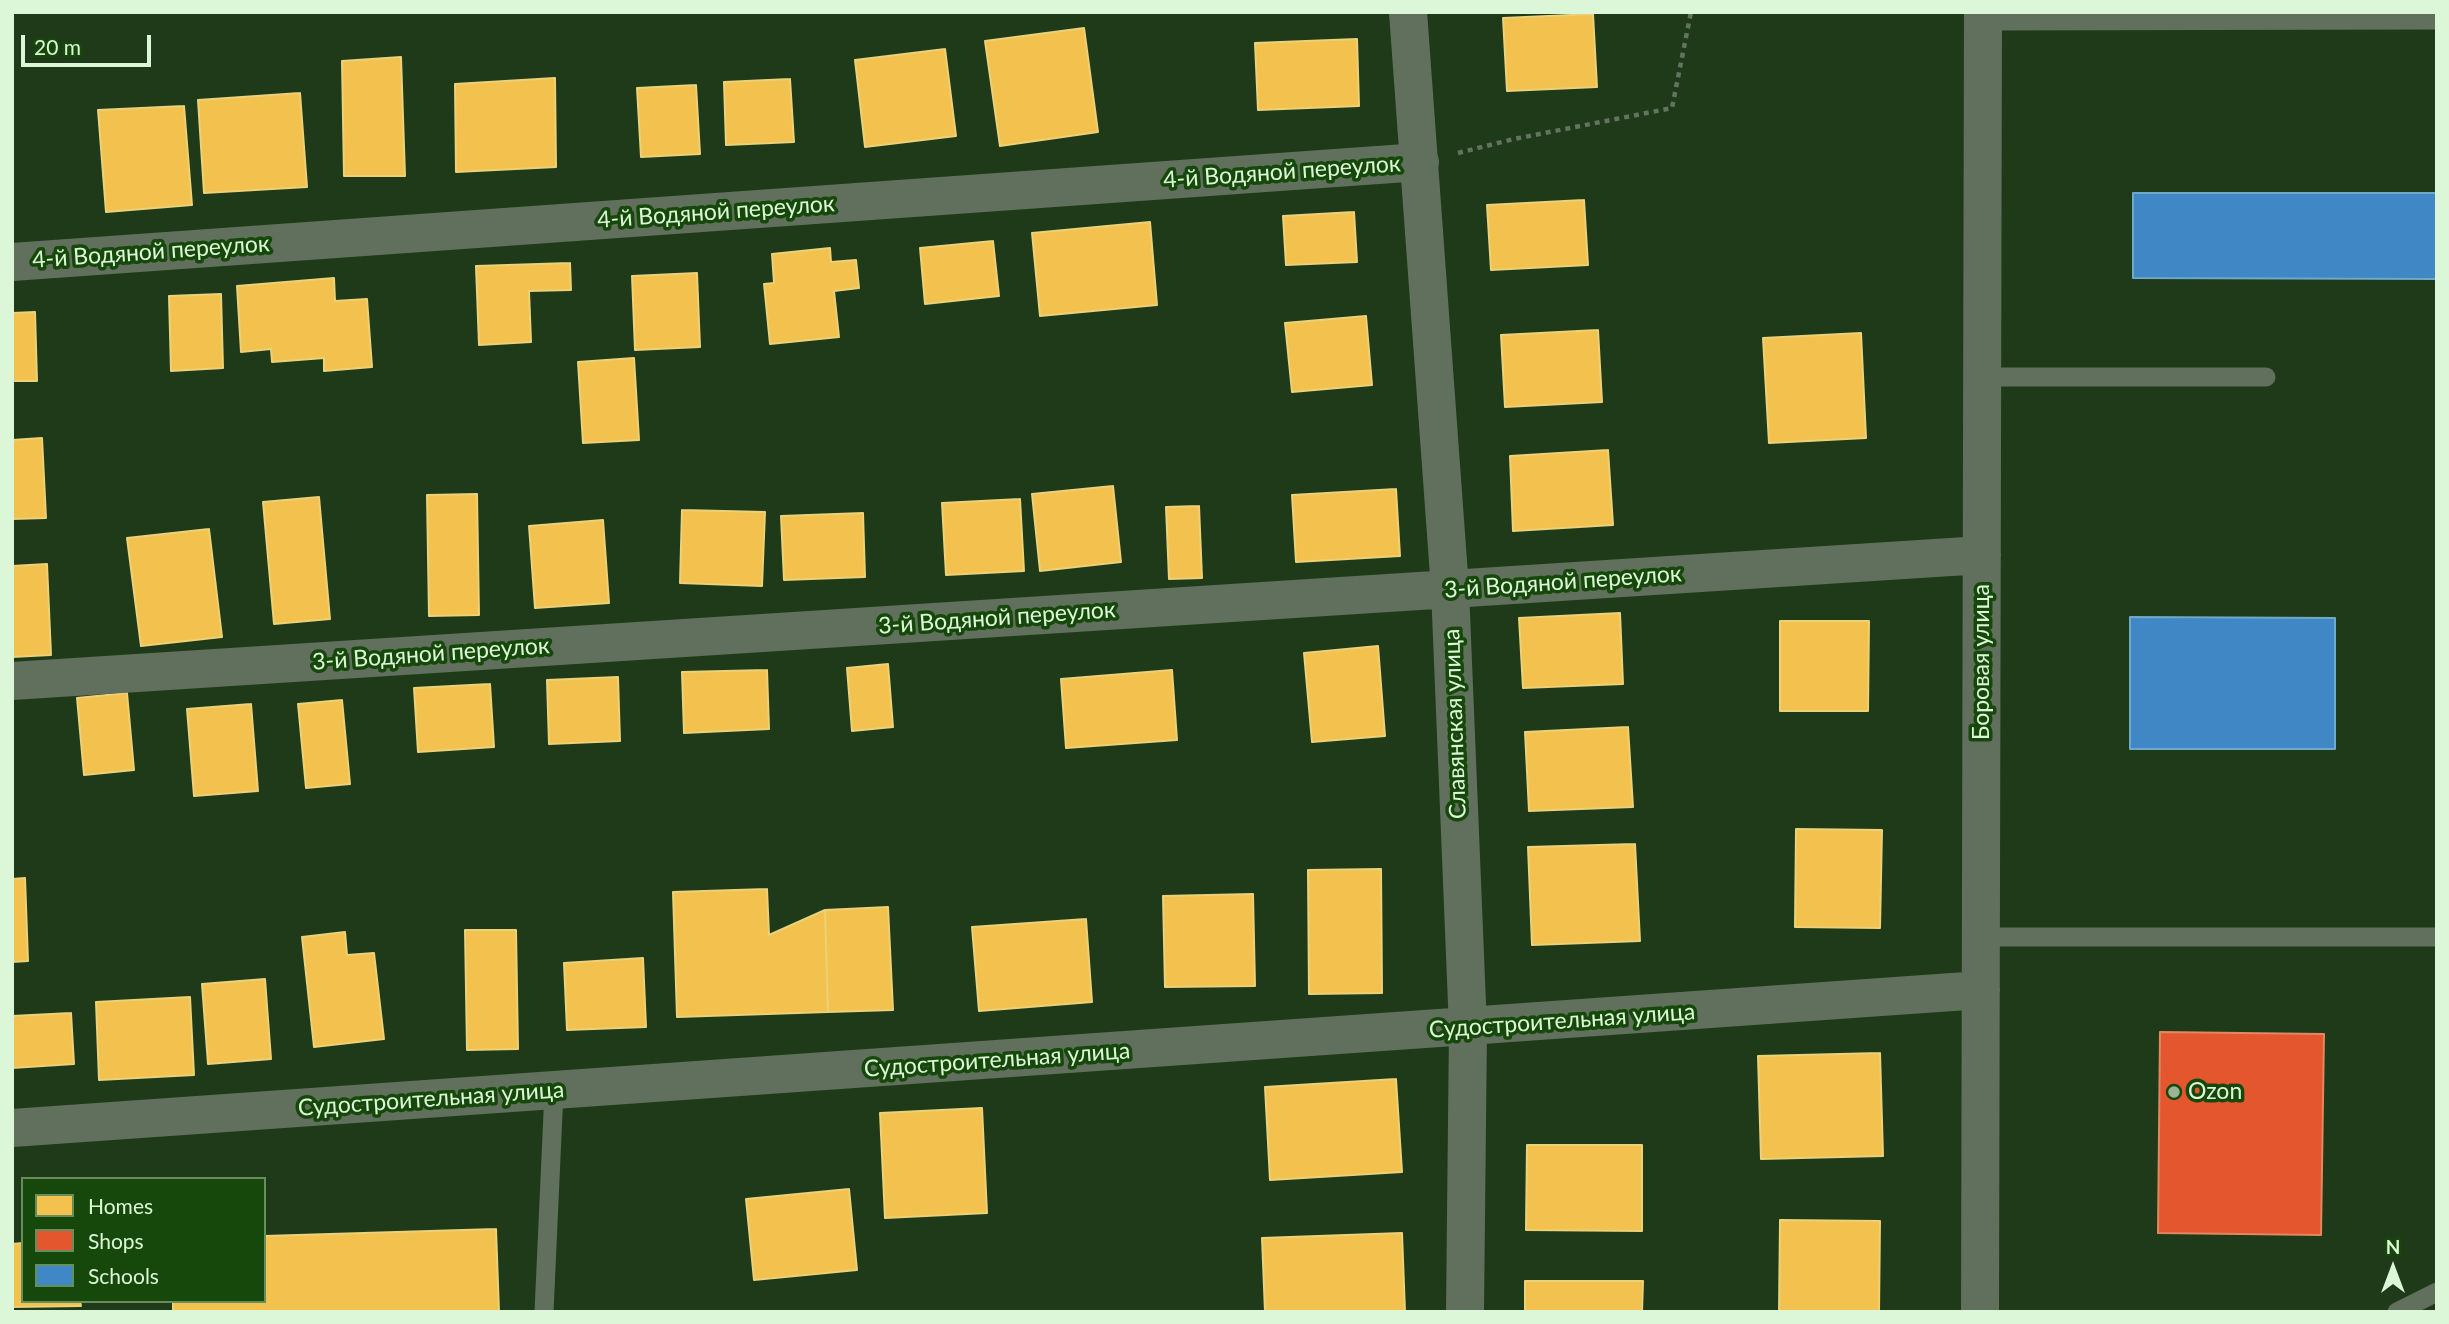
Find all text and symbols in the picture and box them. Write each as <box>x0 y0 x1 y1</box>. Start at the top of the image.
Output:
scale bar <box>24 21 154 65</box>
text: 20 m <box>34 34 81 59</box>
street label: 4-й Водяной переулок <box>1162 150 1402 194</box>
street label: 4-й Водяной переулок <box>596 190 836 234</box>
street label: 4-й Водяной переулок <box>31 230 271 274</box>
street label: 3-й Водяной переулок <box>1443 560 1683 604</box>
street label: Боровая улица <box>1968 584 1996 740</box>
street label: 3-й Водяной переулок <box>877 596 1117 640</box>
street label: Славянская улица <box>1438 628 1472 820</box>
street label: 3-й Водяной переулок <box>311 632 551 676</box>
street label: Судостроительная улица <box>1428 998 1696 1044</box>
street label: Судостроительная улица <box>863 1037 1131 1083</box>
street label: Судостроительная улица <box>297 1076 565 1122</box>
place label: Ozon <box>2188 1078 2242 1106</box>
marker: Ozon <box>2166 1084 2182 1100</box>
legend <box>21 1177 266 1303</box>
text: Homes <box>88 1193 153 1218</box>
text: Shops <box>88 1228 144 1253</box>
north arrow <box>2358 1233 2428 1303</box>
text: N <box>2386 1235 2400 1258</box>
text: Schools <box>88 1263 159 1288</box>

